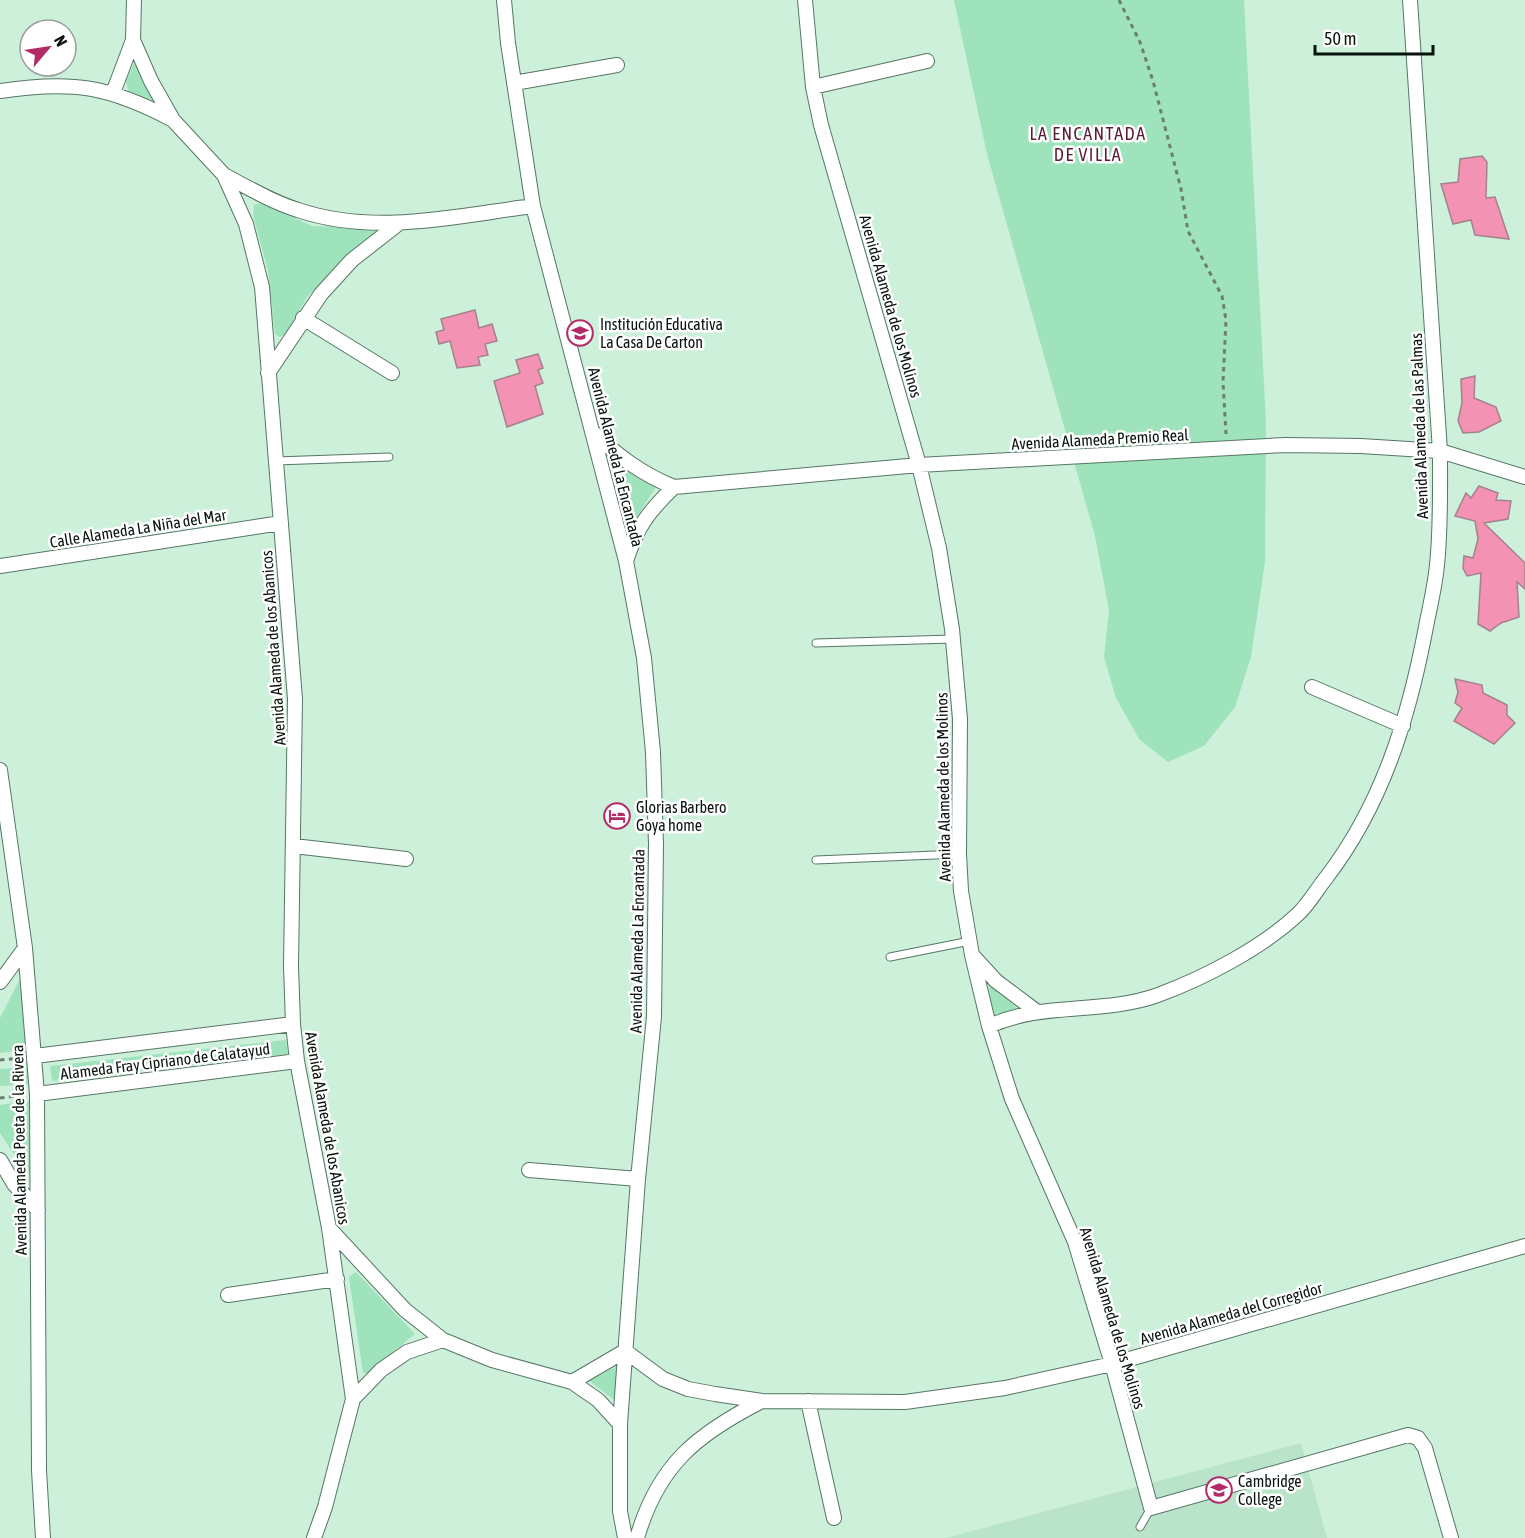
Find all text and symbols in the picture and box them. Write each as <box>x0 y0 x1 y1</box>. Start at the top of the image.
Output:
north arrow <box>18 18 78 78</box>
scale bar <box>1315 18 1434 56</box>
text: 50 m <box>1324 28 1356 49</box>
text: N <box>51 32 71 49</box>
district label: LA ENCANTADA DE VILLA <box>1030 123 1146 165</box>
street label: Avenida Alameda de los Molinos <box>856 213 926 400</box>
place label: Institución Educativa La Casa De Carton <box>600 315 723 351</box>
school or university icon: Institución Educativa La Casa De Carton <box>565 318 595 348</box>
street label: Avenida Alameda de las Palmas <box>1407 332 1431 519</box>
street label: Avenida Alameda La Encantada <box>585 365 647 549</box>
street label: Avenida Alameda Premio Real <box>1011 425 1190 453</box>
street label: Calle Alameda La Niña del Mar <box>49 505 228 551</box>
street label: Avenida Alameda de los Abanicos <box>257 550 289 746</box>
street label: Avenida Alameda de los Molinos <box>932 692 954 882</box>
place label: Glorias Barbero Goya home <box>636 798 727 835</box>
hotel icon: Glorias Barbero Goya home <box>602 801 632 831</box>
street label: Avenida Alameda La Encantada <box>626 849 648 1033</box>
street label: Avenida Alameda de los Abanicos <box>302 1030 354 1226</box>
street label: Alameda Fray Cipriano de Calatayud <box>59 1039 271 1084</box>
street label: Avenida Alameda Poeta de la Rivera <box>8 1045 30 1255</box>
street label: Avenida Alameda de los Molinos <box>1077 1225 1149 1411</box>
street label: Avenida Alameda del Corregidor <box>1138 1278 1325 1349</box>
place label: Cambridge College <box>1238 1472 1302 1509</box>
school or university icon: Cambridge College <box>1204 1475 1234 1505</box>

